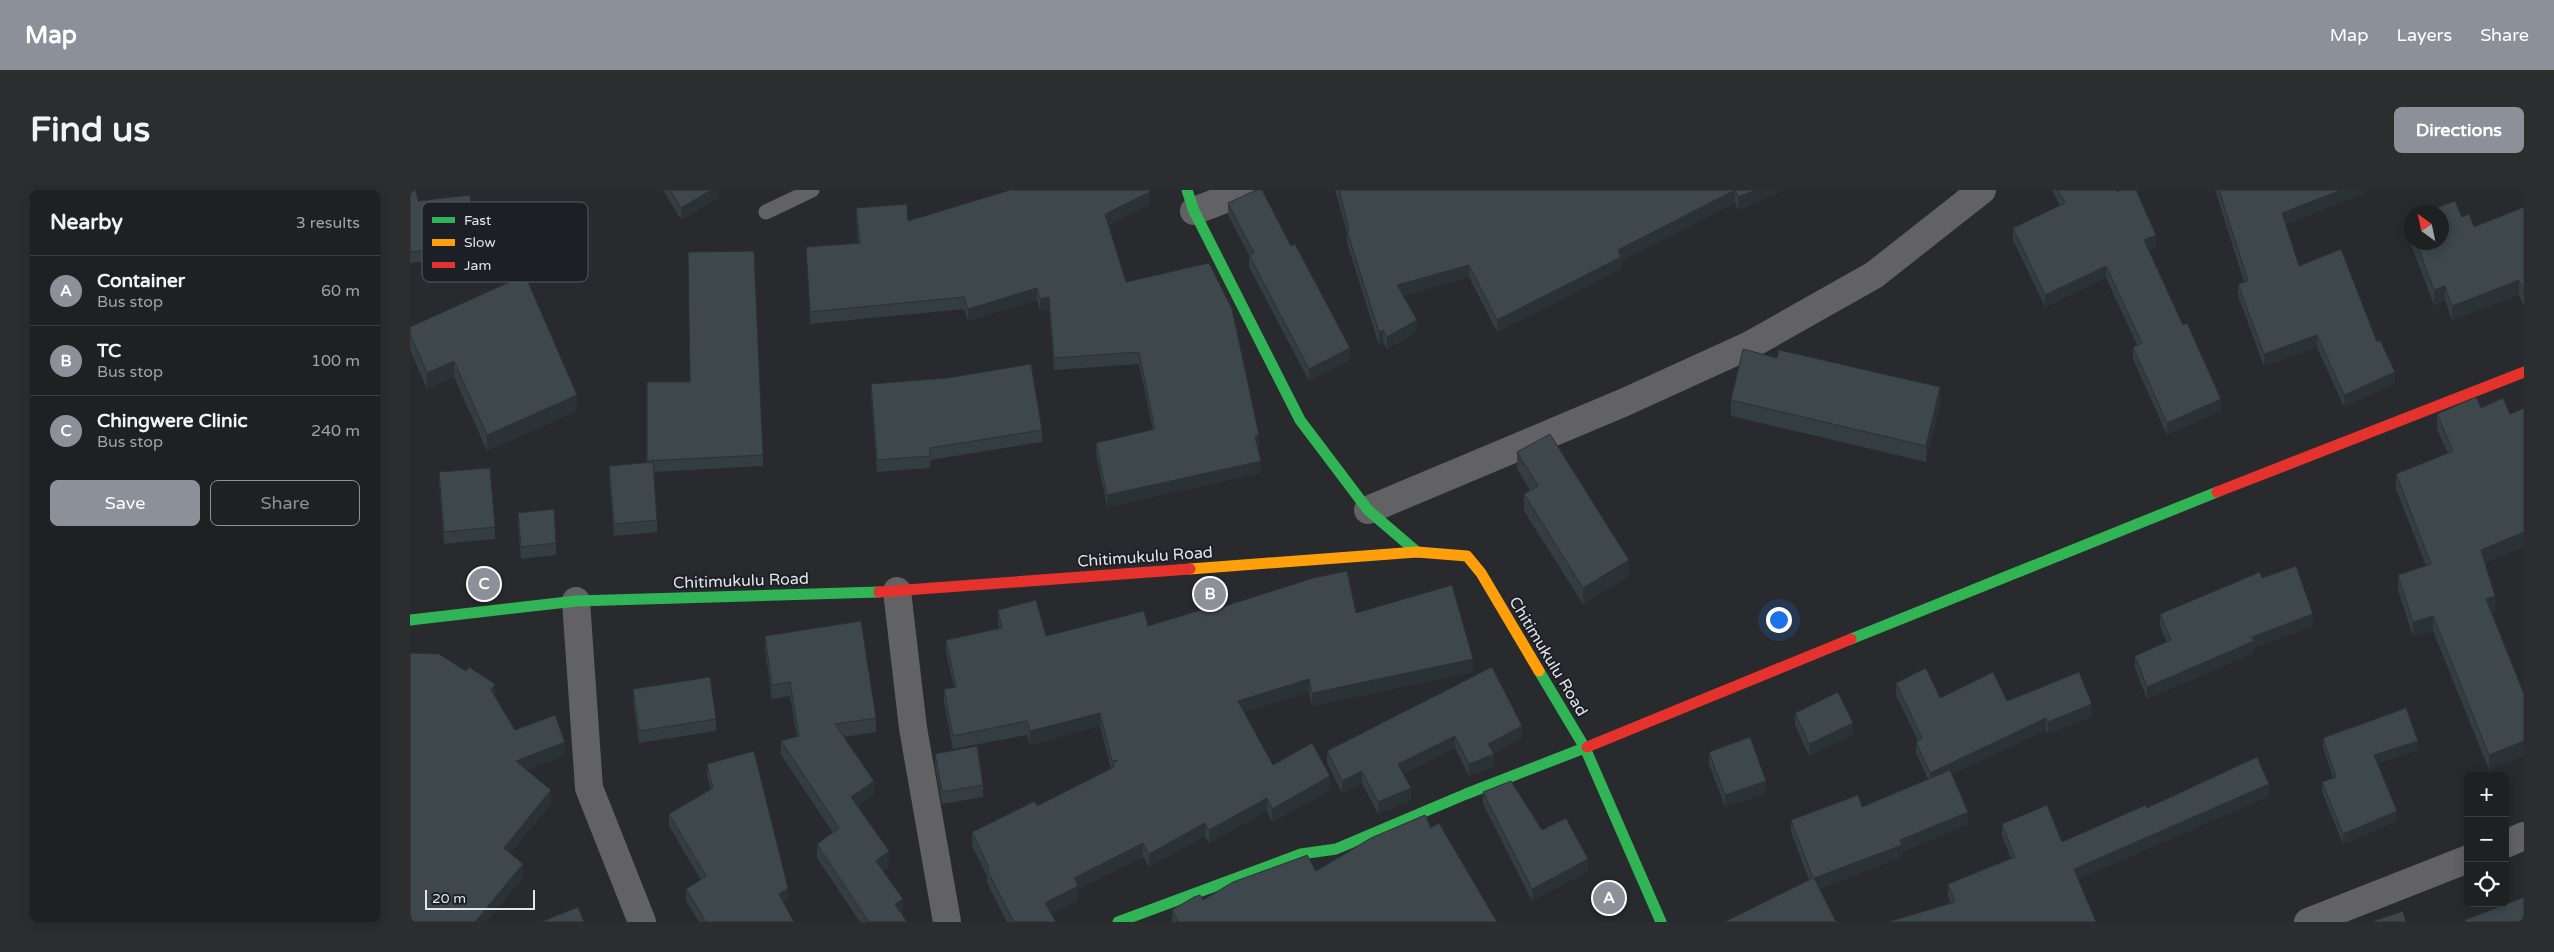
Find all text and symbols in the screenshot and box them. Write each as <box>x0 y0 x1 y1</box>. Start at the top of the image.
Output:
text: Map <box>25 21 77 50</box>
text: Map <box>2330 24 2369 46</box>
text: Layers <box>2397 24 2452 46</box>
text: Share <box>2480 24 2529 46</box>
button: Directions <box>2394 107 2524 153</box>
text: Find us <box>30 109 150 151</box>
legend <box>422 202 588 282</box>
north arrow <box>2404 205 2449 250</box>
text: Nearby <box>50 210 123 235</box>
text: Fast <box>464 212 492 229</box>
text: 3 results <box>296 213 360 233</box>
text: Slow <box>464 234 496 251</box>
text: Jam <box>464 257 491 274</box>
text: Container <box>97 270 185 292</box>
text: A <box>60 281 72 301</box>
text: 60 m <box>321 281 360 301</box>
text: Bus stop <box>97 292 163 312</box>
text: TC <box>97 340 121 362</box>
text: B <box>60 351 72 371</box>
text: 100 m <box>311 351 360 371</box>
text: Bus stop <box>97 362 163 382</box>
text: Chingwere Clinic <box>97 410 248 432</box>
text: C <box>60 421 72 441</box>
text: 240 m <box>311 421 360 441</box>
text: Bus stop <box>97 432 163 452</box>
button: Save <box>50 480 200 526</box>
button: Share <box>210 480 360 526</box>
street label: Chitimukulu Road <box>1077 542 1214 572</box>
pin: C <box>468 565 500 603</box>
street label: Chitimukulu Road <box>673 569 809 593</box>
pin: B <box>1194 575 1226 613</box>
street label: Chitimukulu Road <box>1505 593 1592 720</box>
your location <box>1766 607 1792 633</box>
map controls <box>2464 772 2509 907</box>
button: + <box>2464 772 2509 817</box>
button: − <box>2464 817 2509 862</box>
button: locate <box>2464 862 2509 907</box>
pin: A <box>1593 879 1625 917</box>
scale bar <box>425 887 535 910</box>
text: 20 m <box>432 890 466 907</box>

